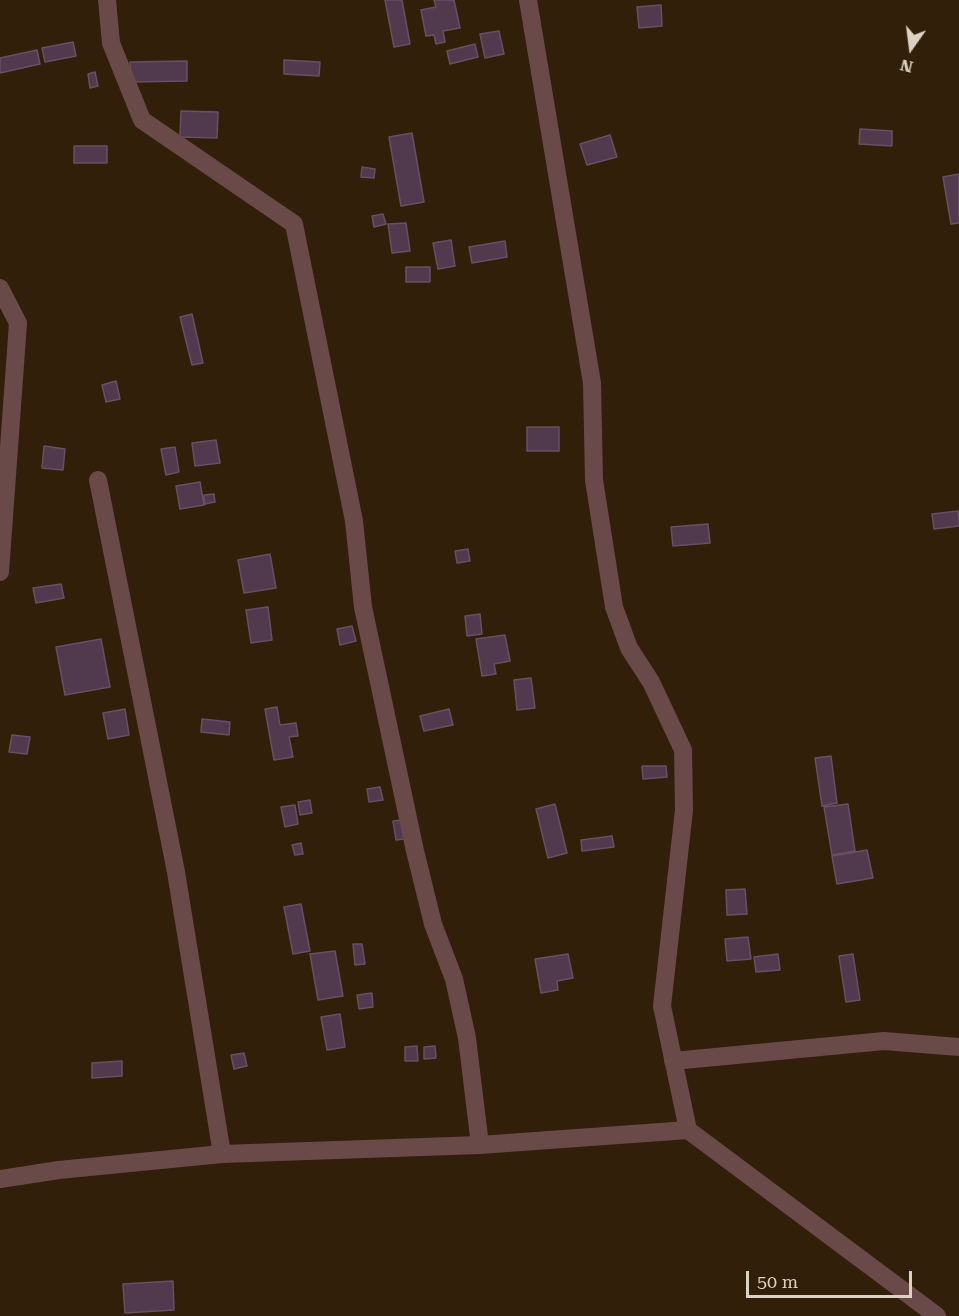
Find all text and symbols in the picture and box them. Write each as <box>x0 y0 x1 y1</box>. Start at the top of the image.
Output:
north arrow <box>881 18 941 78</box>
text: N <box>898 55 915 77</box>
scale bar <box>749 1259 916 1297</box>
text: 50 m <box>757 1271 798 1292</box>

